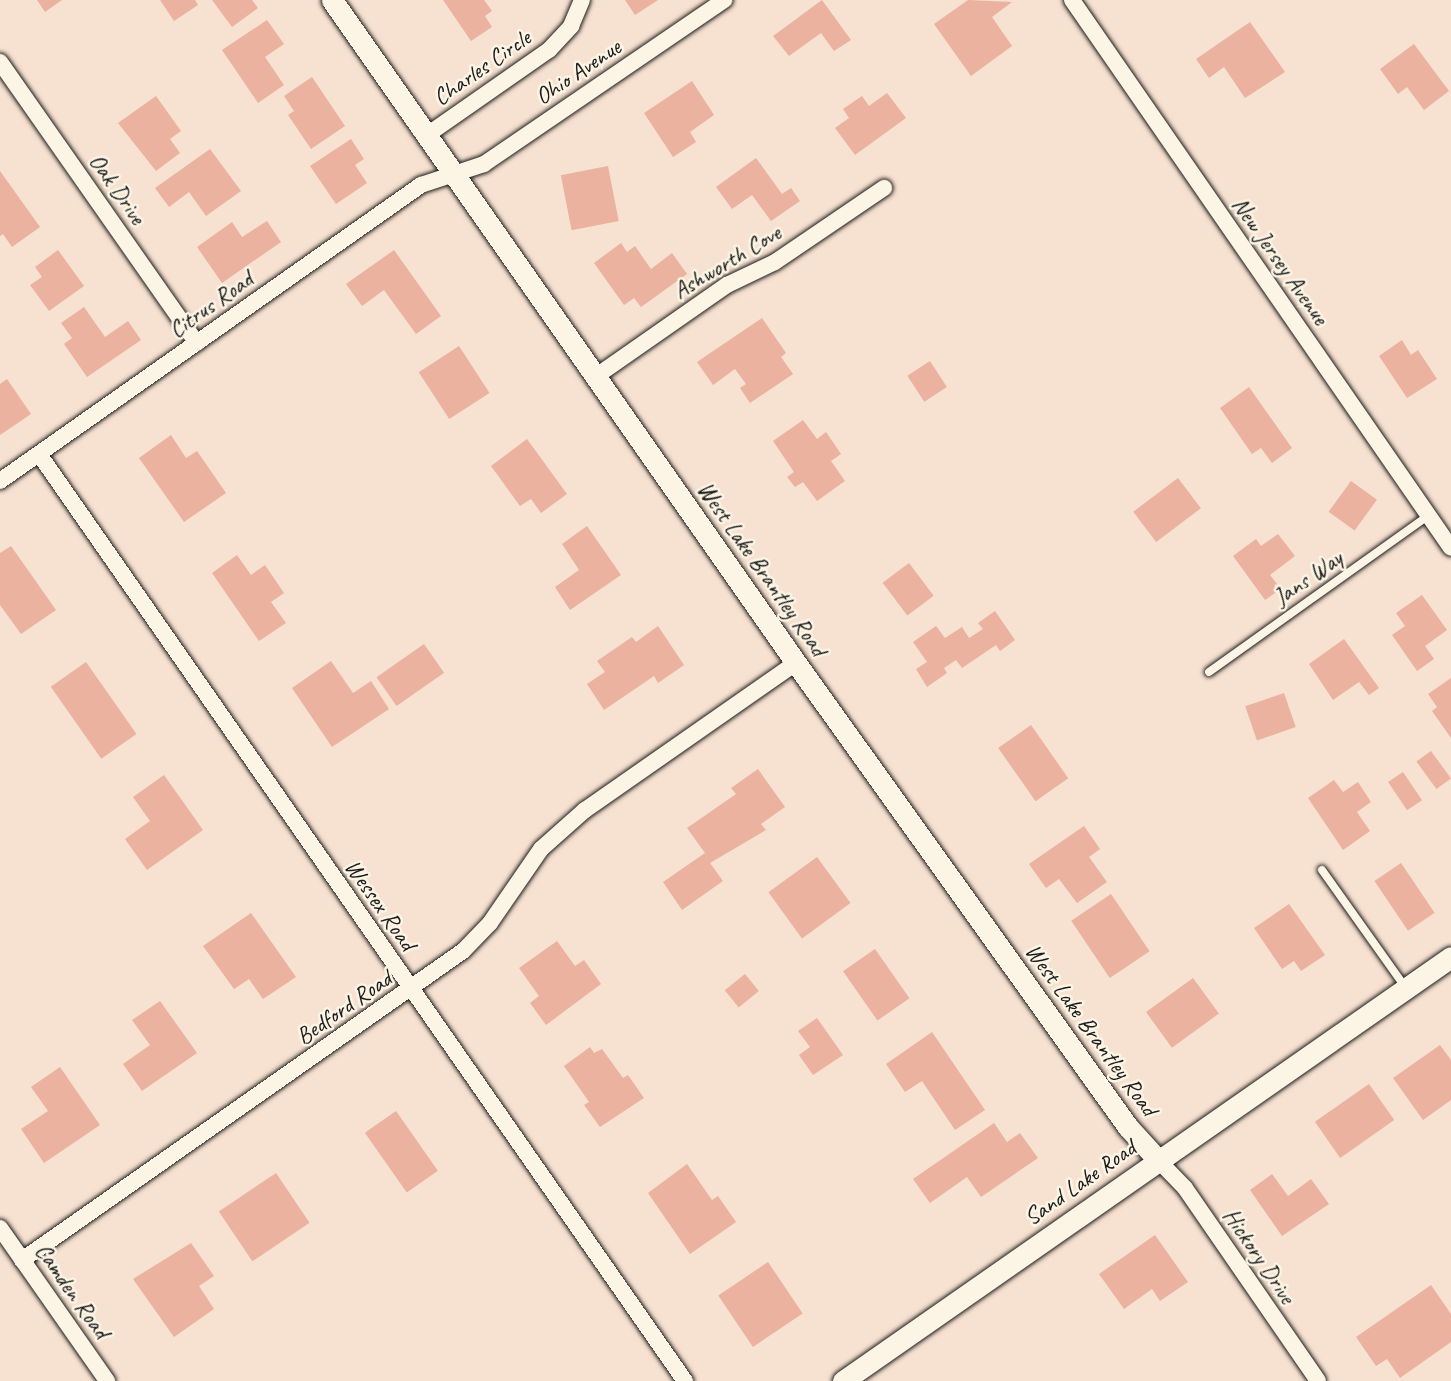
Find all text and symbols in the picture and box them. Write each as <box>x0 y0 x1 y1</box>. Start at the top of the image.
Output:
street label: Charles Circle <box>428 24 536 112</box>
street label: Ohio Avenue <box>530 33 626 111</box>
street label: Oak Drive <box>82 148 152 230</box>
street label: New Jersey Avenue <box>1225 192 1335 330</box>
street label: Ashworth Cove <box>668 219 786 305</box>
street label: Citrus Road <box>164 266 258 344</box>
street label: West Lake Brantley Road <box>691 476 833 662</box>
street label: Jans Way <box>1268 544 1348 612</box>
street label: Wessex Road <box>338 854 422 956</box>
street label: West Lake Brantley Road <box>1019 938 1163 1122</box>
street label: Bedford Road <box>291 965 397 1051</box>
street label: Sand Lake Road <box>1018 1134 1142 1232</box>
street label: Hickory Drive <box>1216 1202 1302 1310</box>
street label: Camden Road <box>29 1238 115 1344</box>

